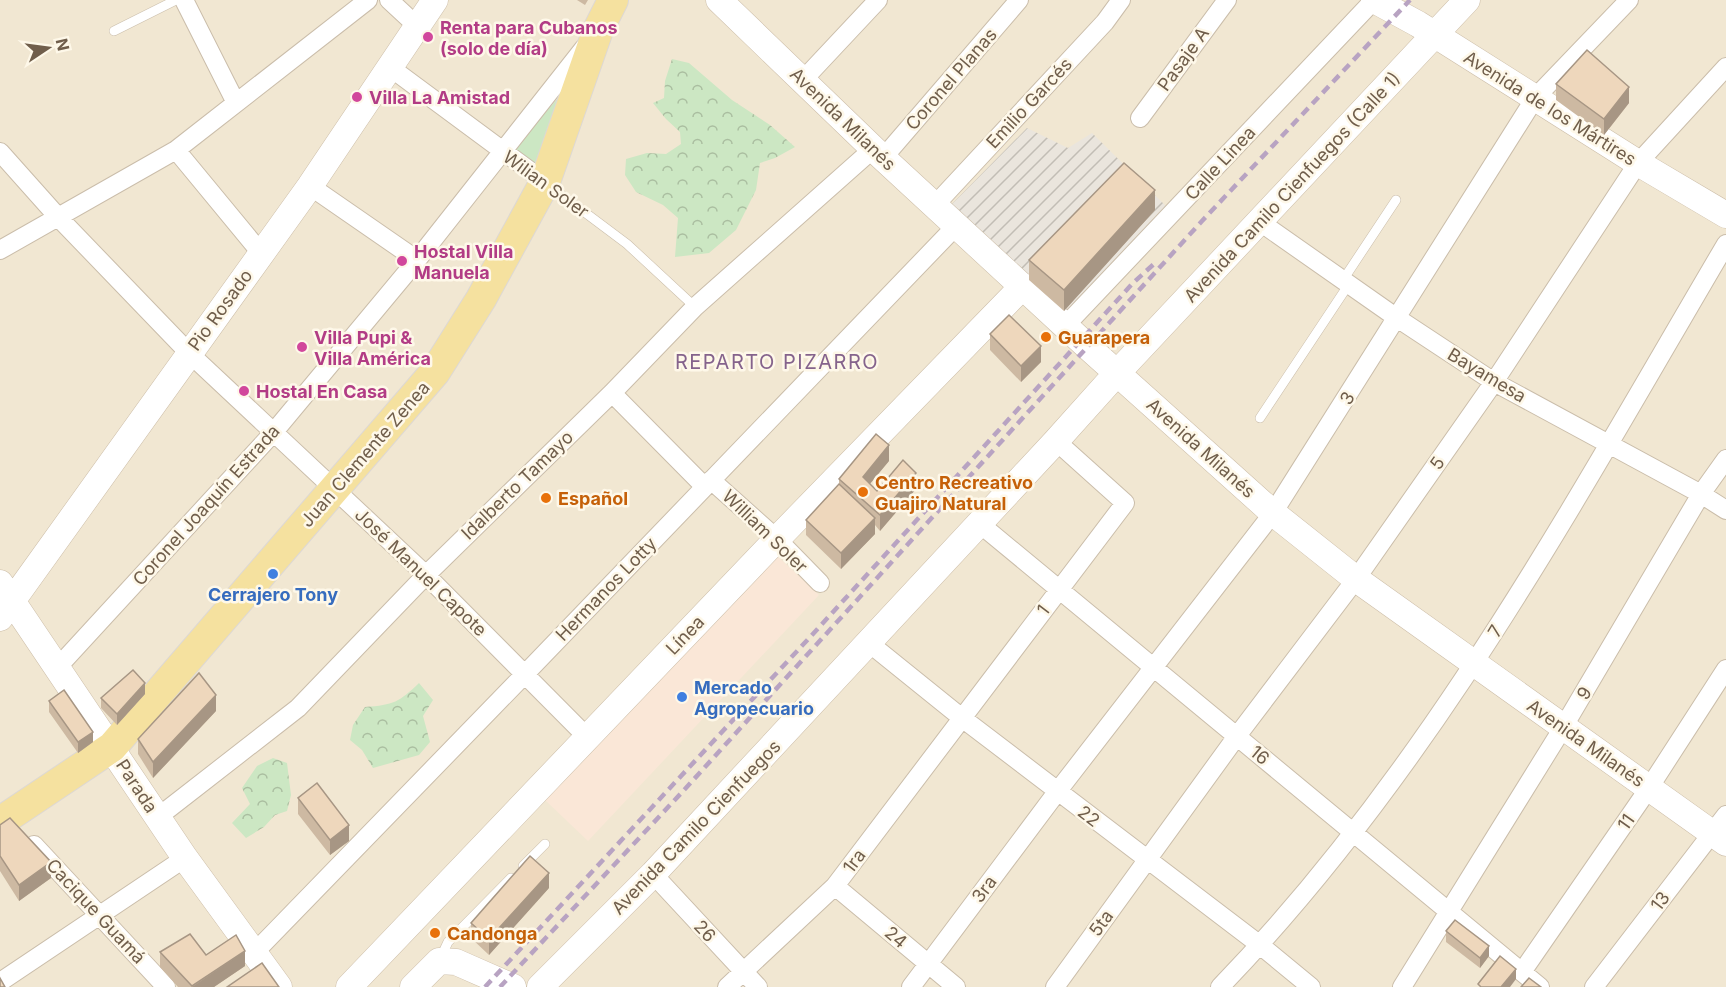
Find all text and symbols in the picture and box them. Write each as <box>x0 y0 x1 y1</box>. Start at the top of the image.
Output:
place label: Renta para Cubanos (solo de día) <box>440 17 618 59</box>
north arrow <box>18 18 78 78</box>
street label: Pasaje A <box>1153 23 1213 95</box>
street label: Coronel Planas <box>901 24 1001 134</box>
marker: Renta para Cubanos (solo de día) <box>421 30 435 44</box>
text: N <box>51 36 74 53</box>
street label: Avenida de los Mártires <box>1460 46 1640 170</box>
street label: Emilio Garcés <box>982 53 1076 153</box>
street label: Avenida Milanés <box>786 63 900 175</box>
street label: Avenida Camilo Cienfuegos (Calle 1) <box>1180 68 1404 306</box>
place label: Villa La Amistad <box>369 87 510 108</box>
marker: Villa La Amistad <box>350 90 364 104</box>
street label: Calle Linea <box>1180 122 1260 204</box>
street label: Wilian Soler <box>499 146 593 222</box>
place label: Hostal Villa Manuela <box>414 241 513 283</box>
marker: Hostal Villa Manuela <box>395 254 409 268</box>
street label: Pio Rosado <box>184 265 256 355</box>
place label: Villa Pupi & Villa América <box>314 327 431 369</box>
place label: Guarapera <box>1058 327 1150 348</box>
marker: Guarapera <box>1039 330 1053 344</box>
marker: Villa Pupi & Villa América <box>295 340 309 354</box>
street label: Bayamesa <box>1444 343 1530 407</box>
district label: REPARTO PIZARRO <box>675 350 879 374</box>
street label: Juan Clemente Zenea <box>296 377 434 531</box>
place label: Hostal En Casa <box>256 381 388 402</box>
marker: Hostal En Casa <box>237 384 251 398</box>
street label: 3 <box>1335 388 1359 408</box>
street label: Avenida Milanés <box>1143 394 1259 502</box>
street label: Coronel Joaquín Estrada <box>128 420 284 590</box>
street label: Idalberto Tamayo <box>457 426 577 544</box>
street label: 5 <box>1425 452 1449 474</box>
place label: Centro Recreativo Guajiro Natural <box>875 472 1033 514</box>
street label: William Soler <box>718 485 812 577</box>
marker: Centro Recreativo Guajiro Natural <box>856 485 870 499</box>
place label: Español <box>558 488 628 509</box>
marker: Español <box>539 491 553 505</box>
street label: José Manuel Capote <box>351 504 491 640</box>
street label: Hermanos Lotty <box>551 533 661 645</box>
marker: Cerrajero Tony <box>266 567 280 581</box>
place label: Cerrajero Tony <box>208 584 338 605</box>
street label: 1 <box>1032 601 1054 619</box>
street label: Línea <box>661 611 709 659</box>
street label: 7 <box>1483 621 1507 641</box>
place label: Mercado Agropecuario <box>694 677 814 719</box>
street label: 9 <box>1572 683 1596 703</box>
marker: Mercado Agropecuario <box>675 690 689 704</box>
street label: Avenida Milanés <box>1523 695 1649 791</box>
street label: Avenida Camilo Cienfuegos <box>607 736 785 918</box>
street label: 16 <box>1246 741 1274 769</box>
street label: Parada <box>112 755 162 817</box>
street label: 22 <box>1074 801 1104 831</box>
street label: 11 <box>1613 810 1639 834</box>
street label: 1ra <box>838 845 870 877</box>
street label: Cacique Guamá <box>42 854 150 968</box>
street label: 3ra <box>967 871 1001 907</box>
street label: 13 <box>1646 887 1674 915</box>
street label: 5ta <box>1085 906 1117 940</box>
street label: 26 <box>690 916 720 946</box>
street label: 24 <box>881 922 911 952</box>
place label: Candonga <box>447 923 537 944</box>
marker: Candonga <box>428 926 442 940</box>

